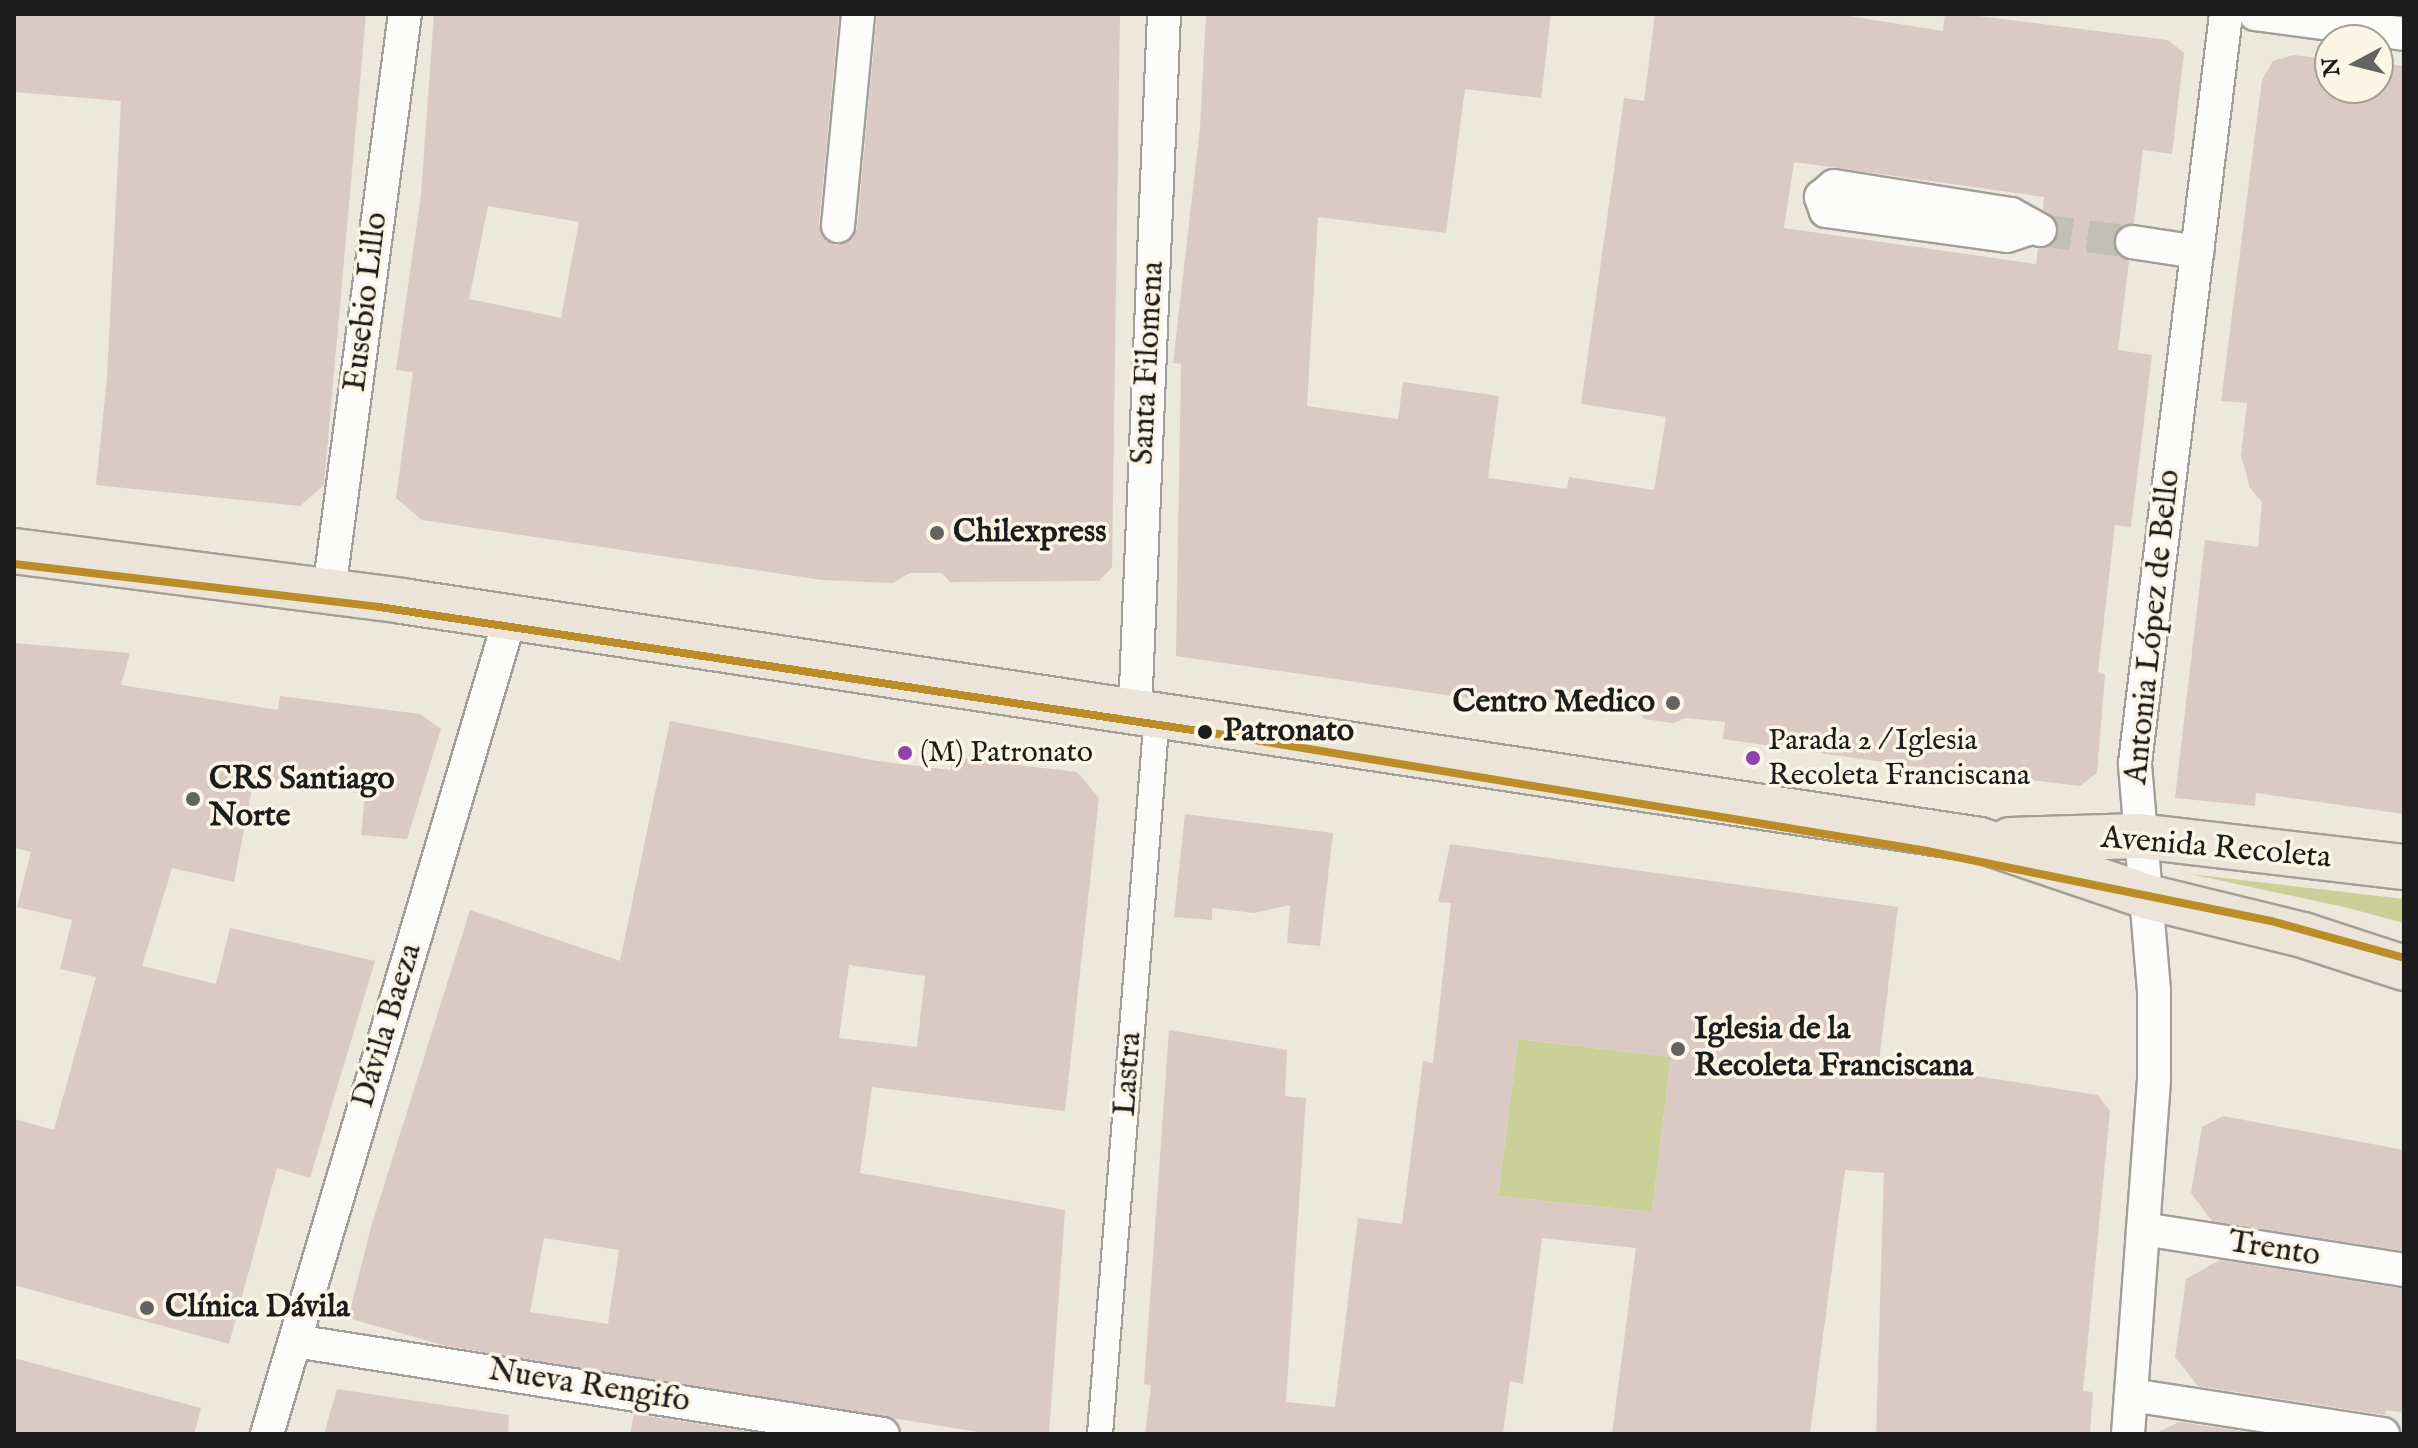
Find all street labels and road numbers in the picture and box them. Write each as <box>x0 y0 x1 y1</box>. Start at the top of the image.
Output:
street label: Eusebio Lillo <box>337 210 397 394</box>
street label: Santa Filomena <box>1124 260 1174 466</box>
street label: Antonia López de Bello <box>2118 468 2190 786</box>
street label: Avenida Recoleta <box>2099 820 2333 878</box>
street label: Dávila Baeza <box>345 939 431 1113</box>
street label: Lastra <box>1107 1031 1151 1117</box>
street label: Trento <box>2225 1224 2323 1276</box>
street label: Nueva Rengifo <box>485 1352 693 1422</box>

